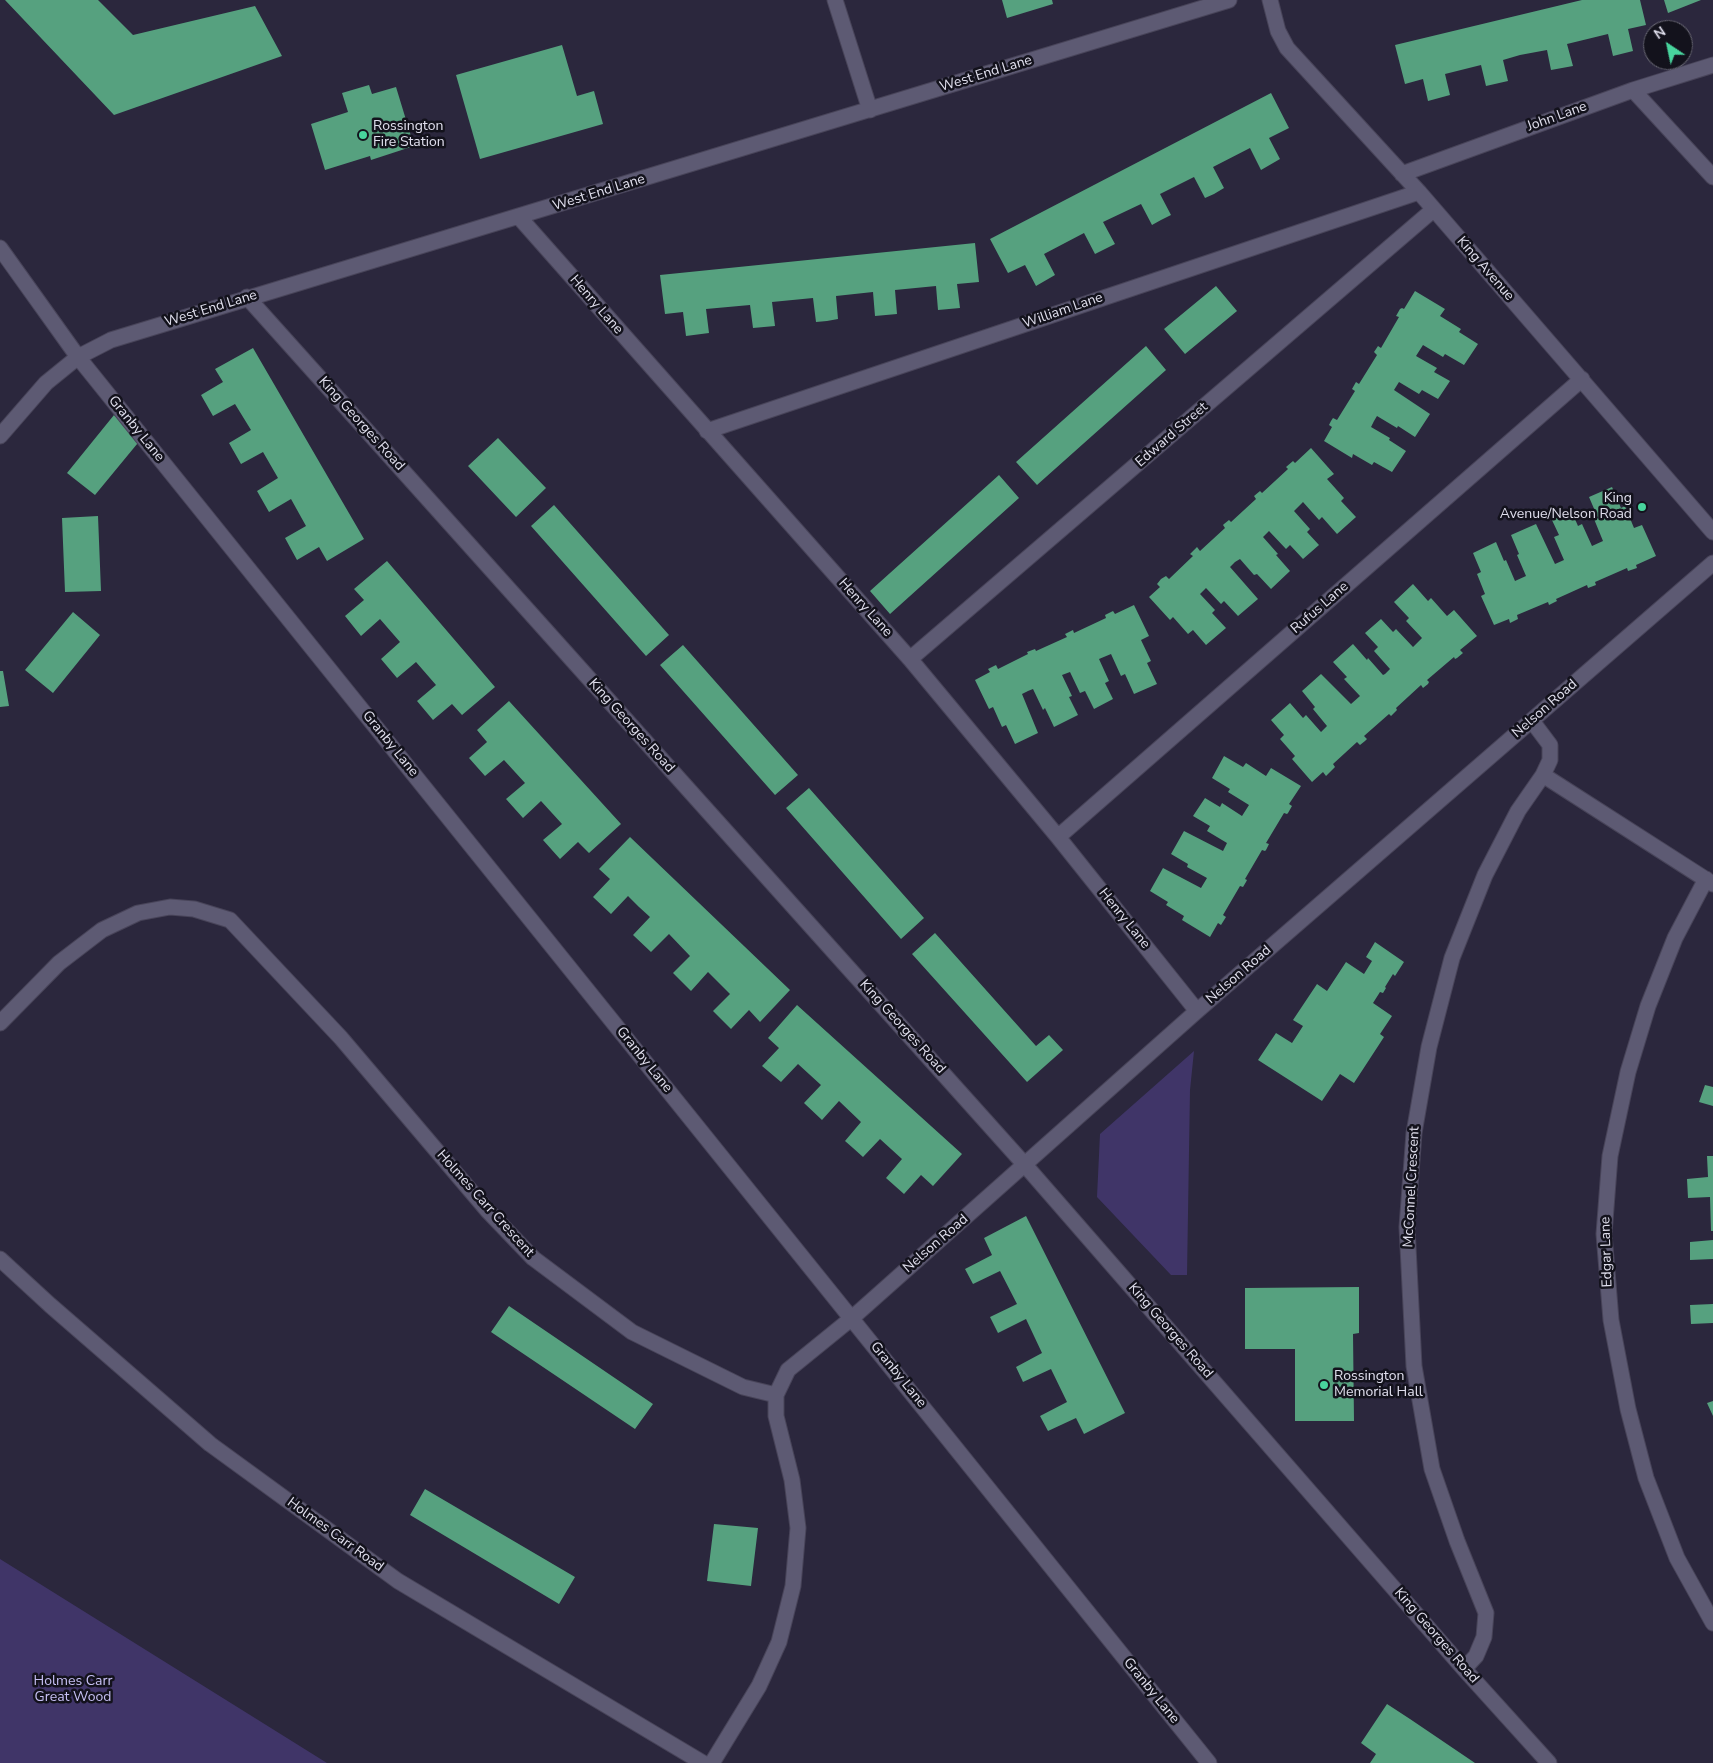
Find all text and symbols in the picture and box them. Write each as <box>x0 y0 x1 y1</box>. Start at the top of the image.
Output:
north arrow <box>1643 20 1693 70</box>
text: N <box>1650 22 1670 44</box>
street label: West End Lane <box>938 52 1034 96</box>
street label: John Lane <box>1525 98 1589 136</box>
place label: Rossington Fire Station <box>373 119 445 152</box>
marker: Rossington Fire Station <box>357 129 369 141</box>
street label: West End Lane <box>551 171 647 215</box>
street label: King Avenue <box>1453 234 1517 304</box>
street label: Henry Lane <box>566 272 626 338</box>
street label: West End Lane <box>163 287 259 331</box>
street label: William Lane <box>1021 289 1105 333</box>
street label: King Georges Road <box>314 374 408 474</box>
street label: Granby Lane <box>104 393 168 465</box>
street label: Edward Street <box>1132 399 1212 471</box>
place label: King Avenue/Nelson Road <box>1500 491 1632 524</box>
marker: King Avenue/Nelson Road <box>1636 501 1648 513</box>
street label: Henry Lane <box>834 575 896 641</box>
street label: Rufus Lane <box>1288 579 1352 637</box>
street label: King Georges Road <box>584 676 678 776</box>
street label: Nelson Road <box>1509 676 1581 742</box>
street label: Granby Lane <box>358 708 422 780</box>
street label: Henry Lane <box>1095 885 1153 953</box>
street label: Nelson Road <box>1203 942 1275 1008</box>
street label: King Georges Road <box>855 977 949 1077</box>
street label: Granby Lane <box>612 1024 676 1096</box>
street label: McConnel Crescent <box>1400 1126 1424 1248</box>
street label: Holmes Carr Crescent <box>433 1147 537 1261</box>
street label: Nelson Road <box>900 1211 972 1277</box>
street label: Edgar Lane <box>1597 1216 1617 1288</box>
street label: King Georges Road <box>1124 1280 1216 1382</box>
street label: Granby Lane <box>866 1339 930 1411</box>
place label: Rossington Memorial Hall <box>1334 1369 1423 1401</box>
marker: Rossington Memorial Hall <box>1318 1379 1330 1391</box>
street label: Holmes Carr Road <box>283 1494 387 1576</box>
street label: King Georges Road <box>1390 1585 1482 1687</box>
street label: Granby Lane <box>1119 1655 1183 1727</box>
park label: Holmes Carr Great Wood <box>34 1674 112 1706</box>

